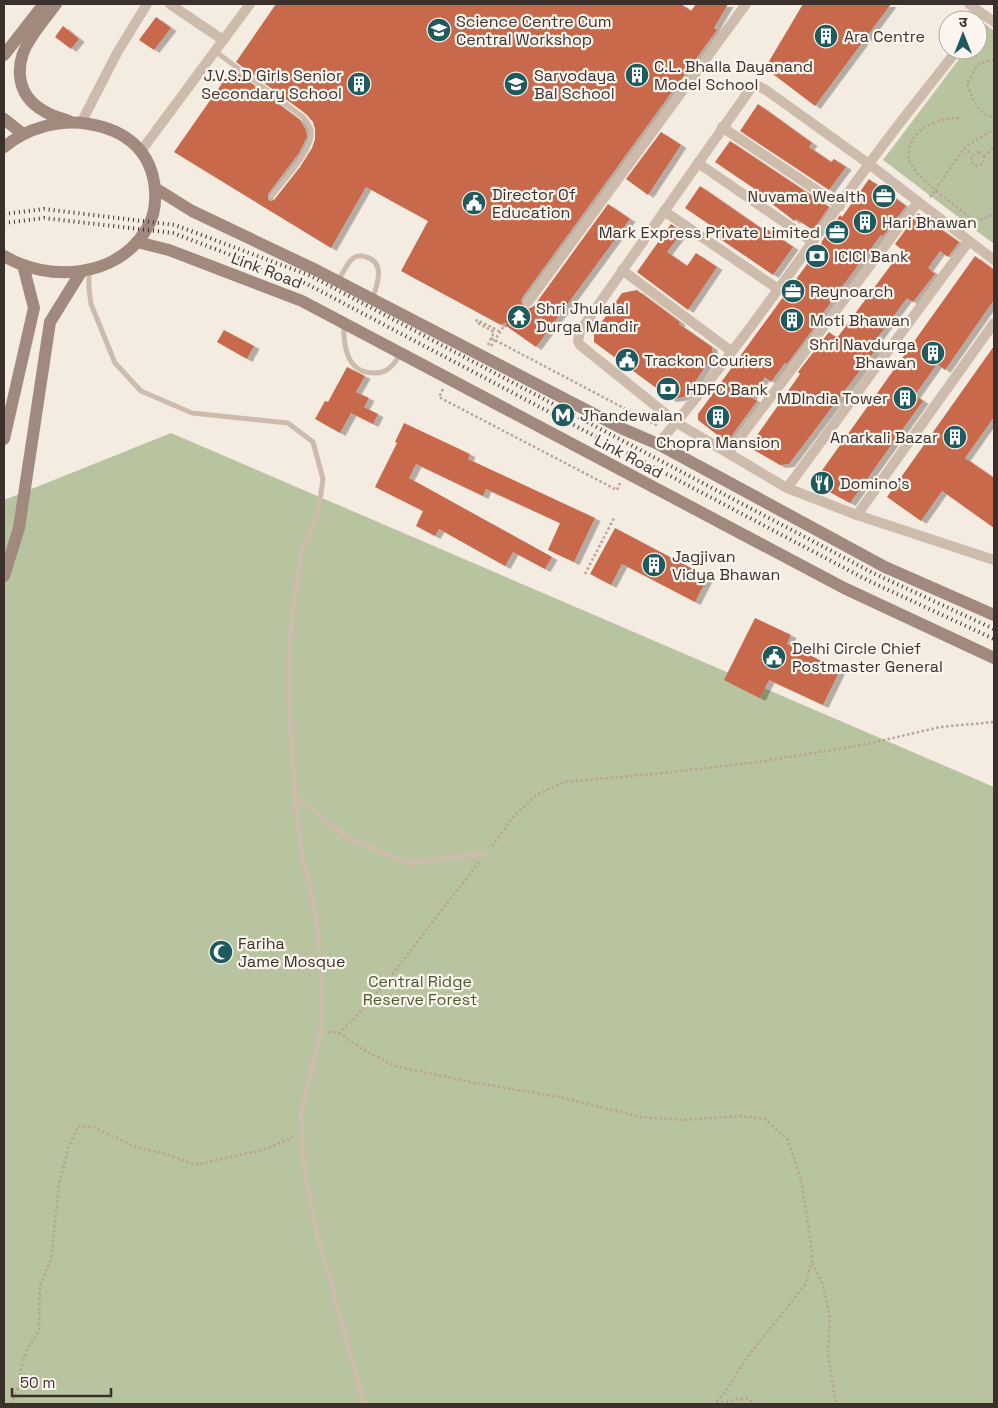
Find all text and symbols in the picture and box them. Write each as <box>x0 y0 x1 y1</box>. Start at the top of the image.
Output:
north arrow <box>938 10 988 60</box>
place label: Science Centre Cum Central Workshop <box>456 11 612 50</box>
text: उ <box>959 13 968 31</box>
school or university icon: Science Centre Cum Central Workshop <box>426 17 452 43</box>
building icon: Ara Centre <box>813 23 839 49</box>
place label: Ara Centre <box>844 26 925 47</box>
place label: C.L. Bhalla Dayanand Model School <box>654 56 813 95</box>
building icon: C.L. Bhalla Dayanand Model School <box>624 62 650 88</box>
place label: J.V.S.D Girls Senior Secondary School <box>201 65 342 104</box>
place label: Sarvodaya Bal School <box>534 65 616 104</box>
building icon: J.V.S.D Girls Senior Secondary School <box>346 71 372 97</box>
school or university icon: Sarvodaya Bal School <box>503 71 529 97</box>
office icon: Nuvama Wealth <box>871 183 897 209</box>
place label: Director Of Education <box>492 184 576 223</box>
place label: Nuvama Wealth <box>748 186 866 207</box>
public building icon: Director Of Education <box>461 190 487 216</box>
building icon: Hari Bhawan <box>852 209 878 235</box>
place label: Hari Bhawan <box>882 212 977 233</box>
office icon: Mark Express Private Limited <box>824 219 850 245</box>
place label: Mark Express Private Limited <box>599 222 820 243</box>
bank icon: ICICI Bank <box>804 243 830 269</box>
place label: ICICI Bank <box>834 246 909 267</box>
street label: Link Road <box>228 247 305 294</box>
office icon: Reynoarch <box>780 278 806 304</box>
place label: Reynoarch <box>810 281 893 302</box>
place label: Shri Jhulalal Durga Mandir <box>536 298 639 337</box>
temple icon: Shri Jhulalal Durga Mandir <box>506 304 532 330</box>
building icon: Moti Bhawan <box>779 307 805 333</box>
place label: Moti Bhawan <box>810 310 910 331</box>
place label: Shri Navdurga Bhawan <box>809 334 916 373</box>
building icon: Shri Navdurga Bhawan <box>920 340 946 366</box>
public building icon: Trackon Couriers <box>614 347 640 373</box>
place label: Trackon Couriers <box>644 350 772 371</box>
bank icon: HDFC Bank <box>655 376 681 402</box>
place label: HDFC Bank <box>686 379 769 400</box>
building icon: MDIndia Tower <box>892 385 918 411</box>
place label: MDIndia Tower <box>777 388 888 409</box>
metro station icon: Jhandewalan <box>550 402 576 428</box>
building icon: Chopra Mansion <box>705 404 731 430</box>
place label: Jhandewalan <box>580 405 683 426</box>
building icon: Anarkali Bazar <box>942 424 968 450</box>
place label: Anarkali Bazar <box>830 427 938 448</box>
street label: Link Road <box>591 430 667 483</box>
place label: Chopra Mansion <box>656 432 780 453</box>
restaurant icon: Domino's <box>809 470 835 496</box>
place label: Domino's <box>840 473 910 494</box>
place label: Jagjivan Vidya Bhawan <box>672 546 780 585</box>
building icon: Jagjivan Vidya Bhawan <box>641 552 667 578</box>
place label: Delhi Circle Chief Postmaster General <box>792 638 943 677</box>
public building icon: Delhi Circle Chief Postmaster General <box>761 644 787 670</box>
place label: Fariha Jame Mosque <box>238 933 345 972</box>
mosque icon: Fariha Jame Mosque <box>208 939 234 965</box>
park label: Central Ridge Reserve Forest <box>363 971 477 1010</box>
scale bar <box>12 1366 111 1398</box>
text: 50 m <box>20 1373 55 1392</box>

